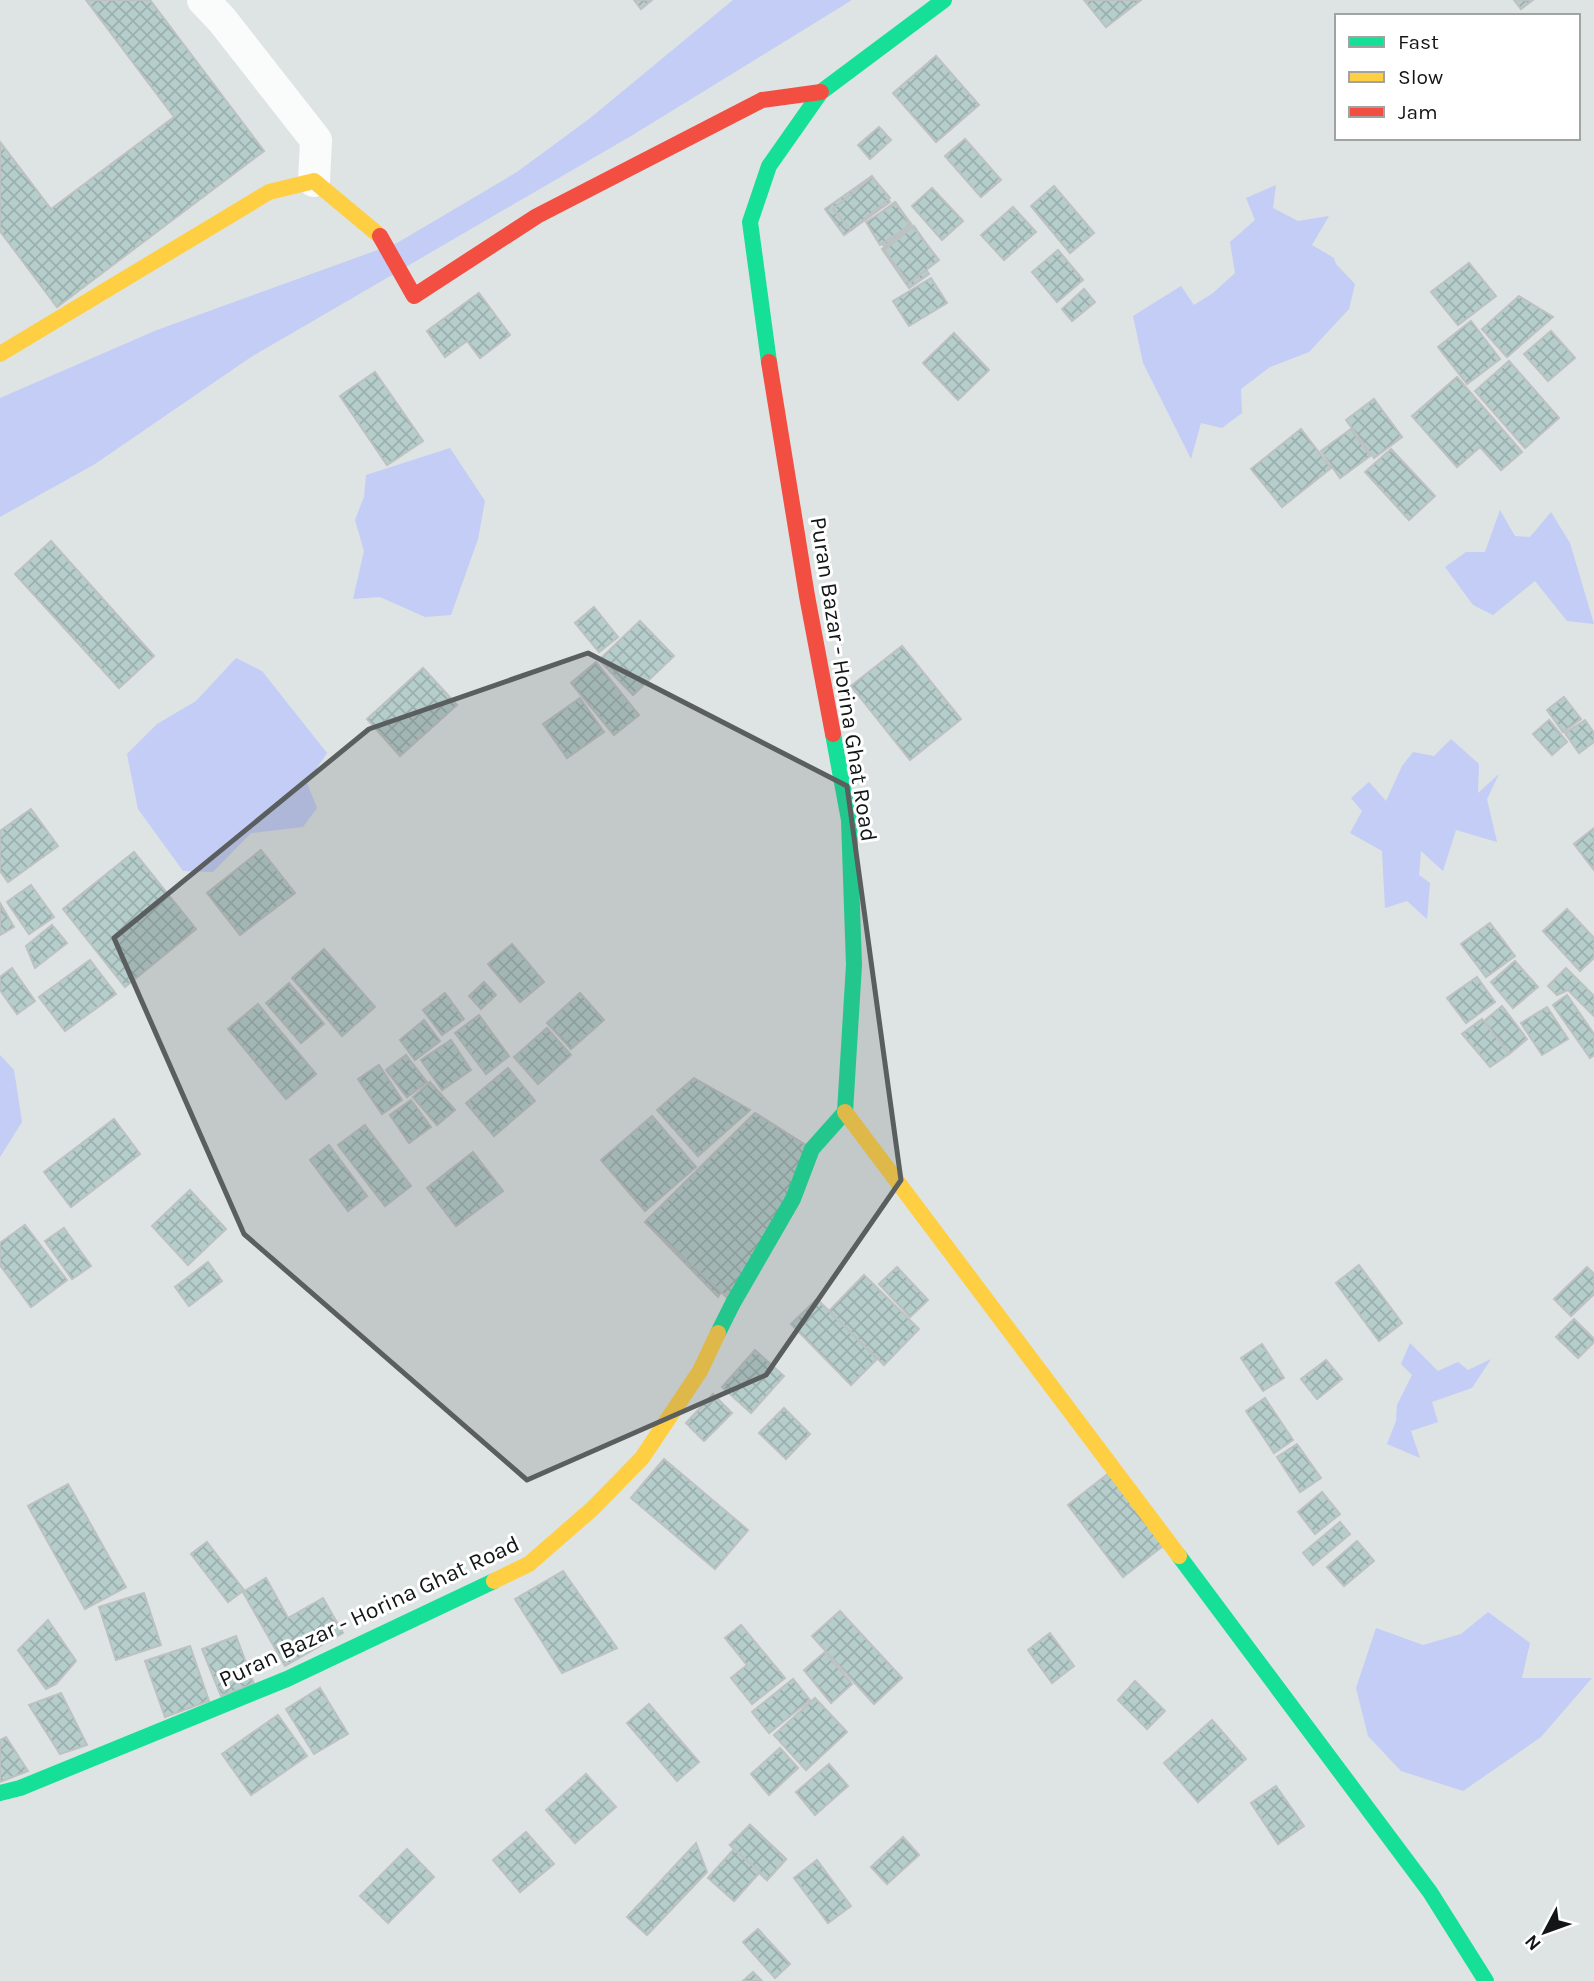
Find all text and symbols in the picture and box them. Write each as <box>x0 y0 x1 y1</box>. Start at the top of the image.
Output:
legend <box>1335 14 1580 140</box>
text: Fast <box>1398 30 1439 54</box>
text: Slow <box>1398 65 1443 89</box>
text: Jam <box>1398 100 1438 124</box>
street label: Puran Bazar - Horina Ghat Road <box>804 515 883 843</box>
street label: Puran Bazar - Horina Ghat Road <box>215 1530 524 1693</box>
north arrow <box>1510 1897 1580 1967</box>
text: N <box>1520 1930 1546 1955</box>

